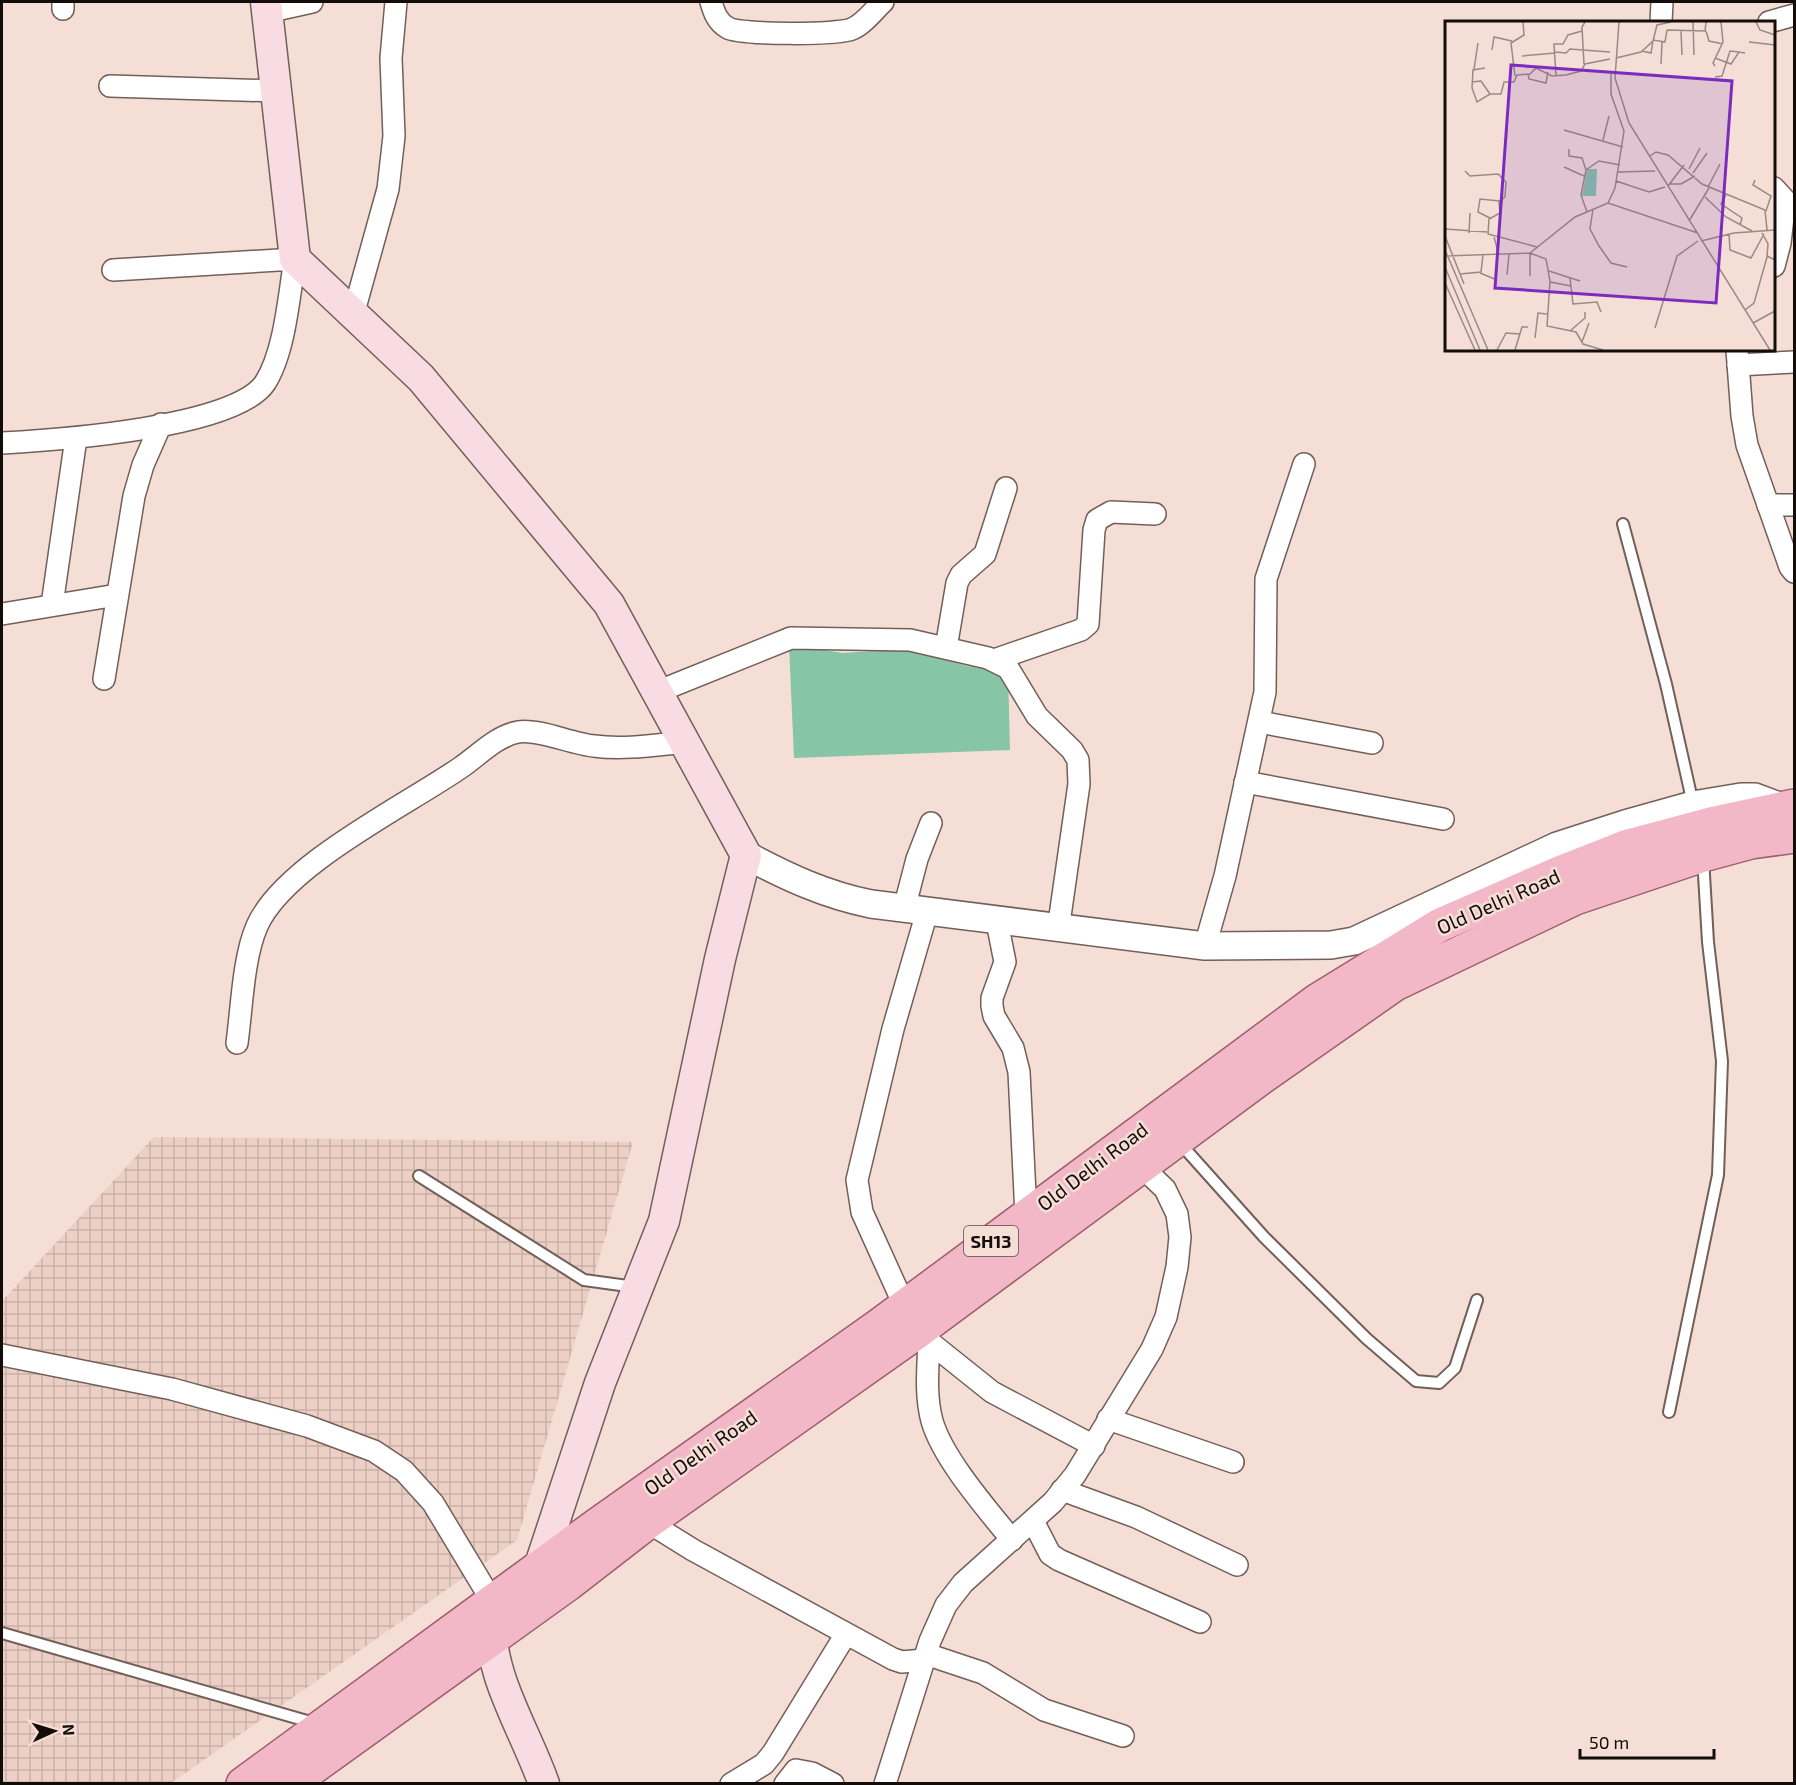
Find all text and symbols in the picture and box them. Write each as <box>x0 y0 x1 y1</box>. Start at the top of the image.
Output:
inset map <box>1445 21 1775 351</box>
street label: Old Delhi Road <box>1433 863 1563 939</box>
street label: Old Delhi Road <box>1032 1117 1152 1215</box>
road number: SH13 <box>964 1226 1018 1256</box>
street label: Old Delhi Road <box>639 1404 761 1500</box>
north arrow <box>24 1701 84 1761</box>
scale bar <box>1580 1722 1714 1760</box>
text: N <box>60 1723 79 1736</box>
text: 50 m <box>1589 1731 1629 1753</box>

